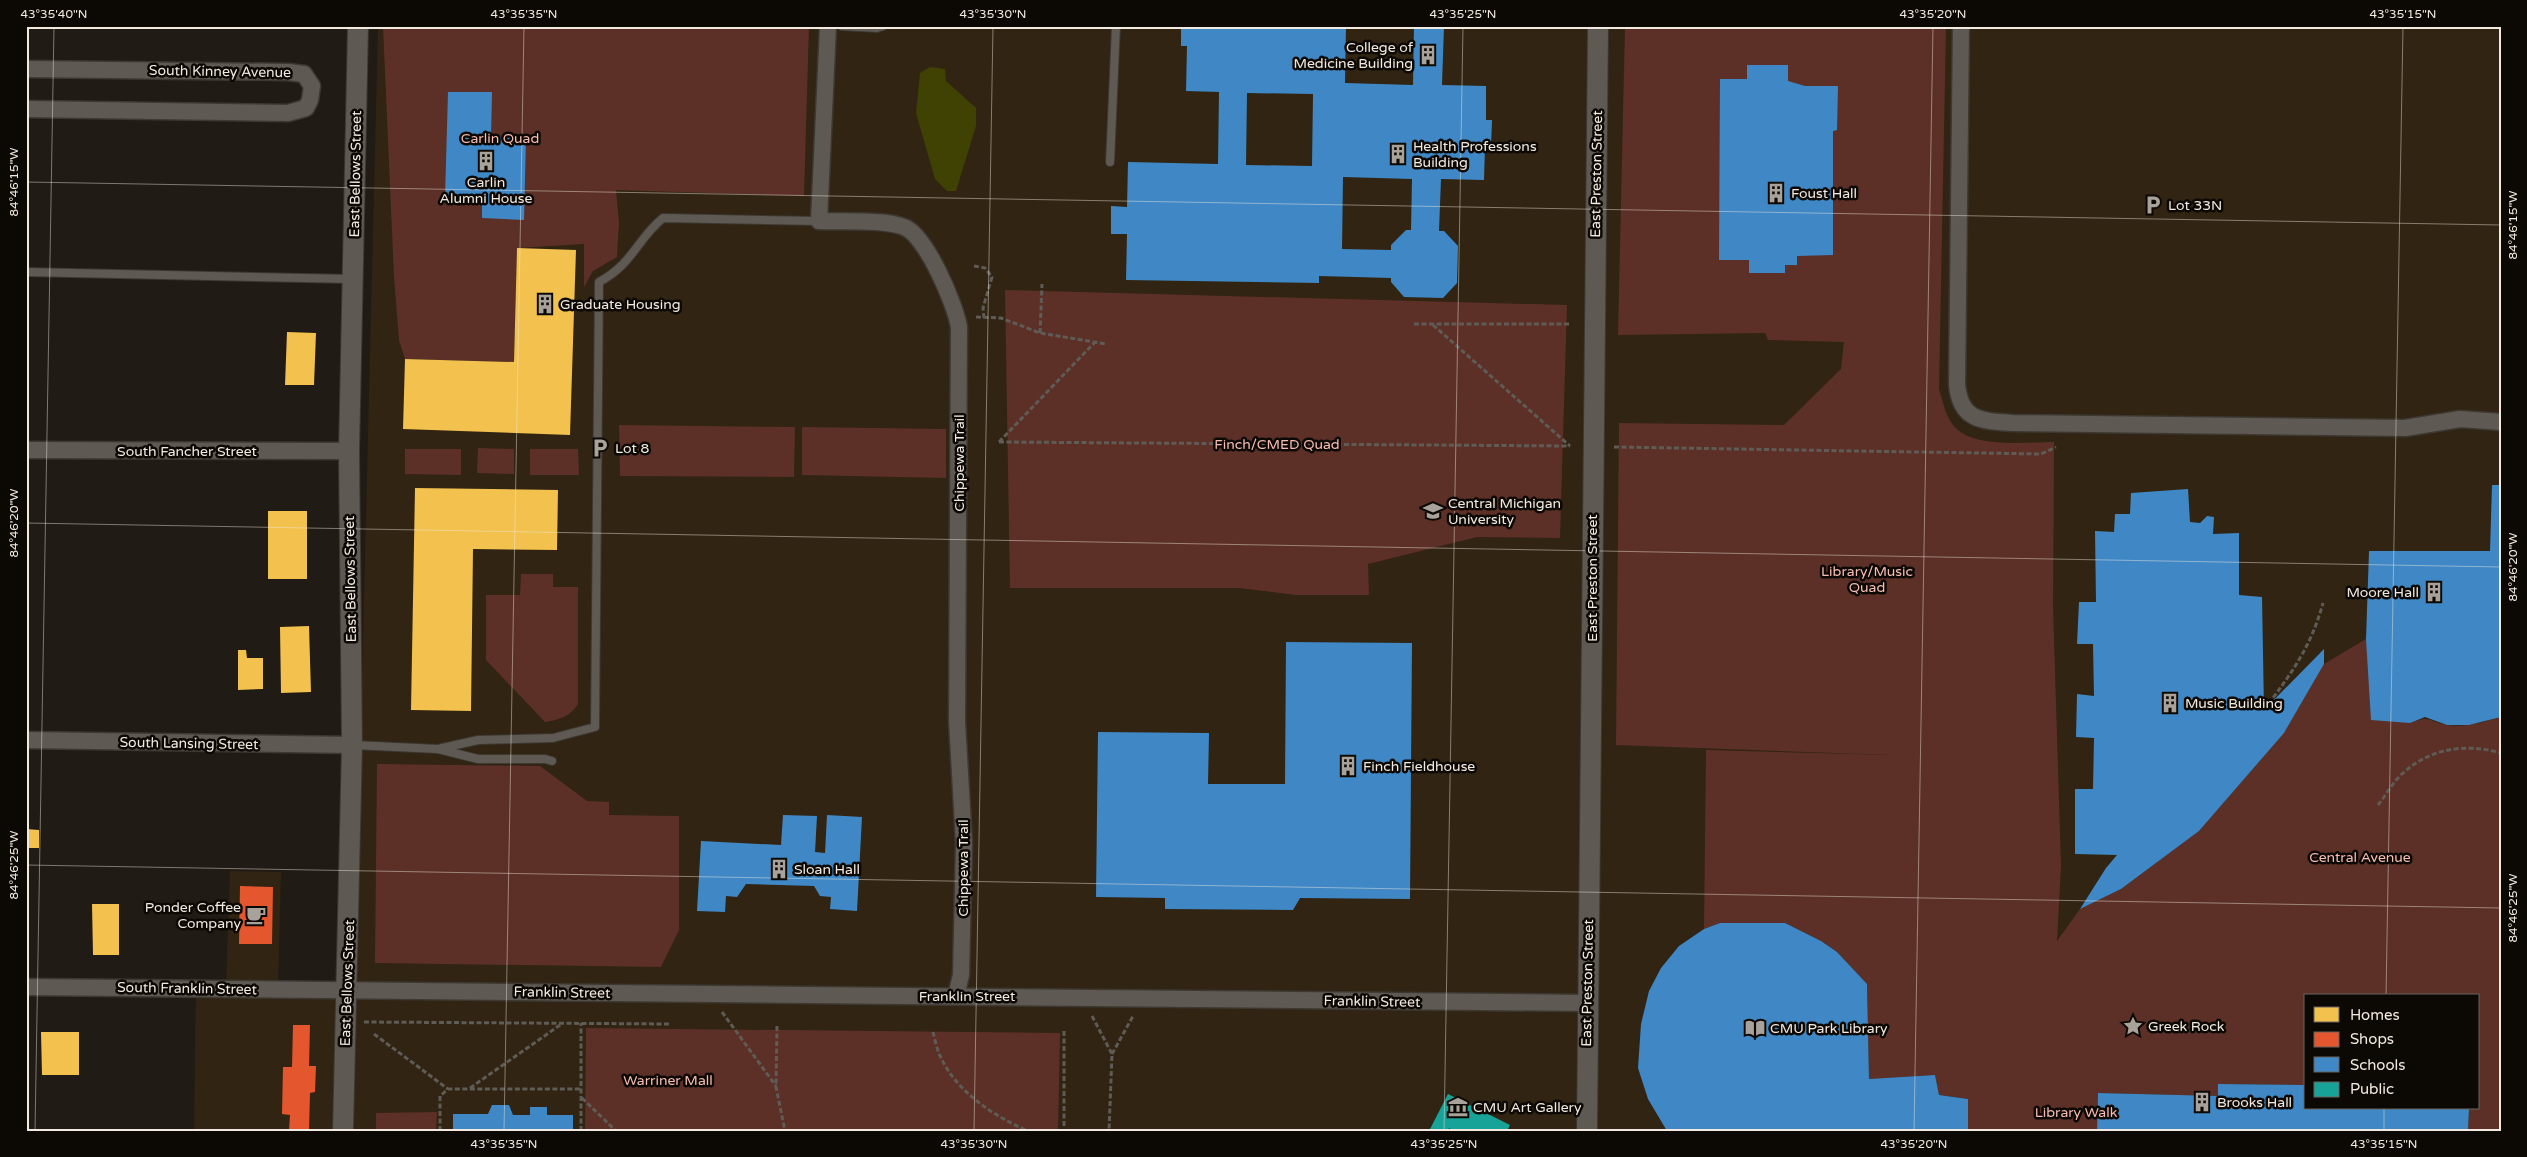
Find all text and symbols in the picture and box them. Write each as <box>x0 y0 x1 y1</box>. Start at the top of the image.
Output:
text: 43°35'40"N <box>21 7 88 21</box>
text: 43°35'35"N <box>491 7 558 21</box>
text: 43°35'30"N <box>960 7 1027 21</box>
text: 43°35'25"N <box>1430 7 1497 21</box>
text: 43°35'20"N <box>1900 7 1967 21</box>
text: 43°35'15"N <box>2370 7 2437 21</box>
place label: College of Medicine Building <box>1294 39 1414 72</box>
building icon: College of Medicine Building <box>1417 44 1439 66</box>
street label: South Kinney Avenue <box>149 62 291 81</box>
street label: East Bellows Street <box>346 110 365 238</box>
street label: East Preston Street <box>1587 110 1606 238</box>
park label: Carlin Quad <box>461 130 539 147</box>
place label: Health Professions Building <box>1413 138 1537 171</box>
building icon: Health Professions Building <box>1387 143 1409 165</box>
text: 84°46'15"W <box>7 147 21 217</box>
building icon: Carlin Alumni House <box>475 150 497 172</box>
place label: Carlin Alumni House <box>440 174 533 207</box>
building icon: Foust Hall <box>1765 182 1787 204</box>
place label: Foust Hall <box>1791 185 1857 202</box>
text: 84°46'15"W <box>2506 190 2520 260</box>
parking icon: Lot 33N <box>2142 194 2164 216</box>
place label: Lot 33N <box>2168 197 2222 214</box>
building icon: Graduate Housing <box>534 293 556 315</box>
place label: Graduate Housing <box>560 296 681 313</box>
street label: Chippewa Trail <box>951 414 968 512</box>
park label: Finch/CMED Quad <box>1214 436 1340 453</box>
parking icon: Lot 8 <box>589 437 611 459</box>
place label: Lot 8 <box>615 440 650 457</box>
street label: South Fancher Street <box>117 443 258 460</box>
text: 84°46'20"W <box>7 488 21 558</box>
place label: Central Michigan University <box>1448 495 1561 528</box>
school or university icon: Central Michigan University <box>1422 500 1444 522</box>
street label: East Preston Street <box>1584 514 1601 642</box>
street label: East Bellows Street <box>341 515 360 643</box>
text: 84°46'20"W <box>2506 532 2520 602</box>
park label: Library/Music Quad <box>1821 563 1913 596</box>
building icon: Moore Hall <box>2423 581 2445 603</box>
place label: Moore Hall <box>2347 584 2419 601</box>
building icon: Music Building <box>2159 692 2181 714</box>
place label: Music Building <box>2185 695 2283 712</box>
street label: South Lansing Street <box>119 734 259 753</box>
building icon: Finch Fieldhouse <box>1337 755 1359 777</box>
place label: Finch Fieldhouse <box>1363 758 1475 775</box>
street label: Chippewa Trail <box>955 819 972 917</box>
text: 84°46'25"W <box>7 830 21 900</box>
park label: Central Avenue <box>2309 849 2411 866</box>
building icon: Sloan Hall <box>768 858 790 880</box>
place label: Sloan Hall <box>794 861 860 878</box>
text: 84°46'25"W <box>2506 873 2520 943</box>
place label: Ponder Coffee Company <box>145 899 241 932</box>
cafe icon: Ponder Coffee Company <box>245 904 267 926</box>
street label: East Bellows Street <box>337 919 358 1047</box>
street label: East Preston Street <box>1578 919 1597 1047</box>
street label: South Franklin Street <box>117 979 258 998</box>
street label: Franklin Street <box>514 983 611 1002</box>
street label: Franklin Street <box>919 988 1016 1005</box>
street label: Franklin Street <box>1324 992 1421 1011</box>
legend <box>2304 994 2480 1110</box>
text: Homes <box>2350 1006 2400 1024</box>
place icon: Greek Rock <box>2122 1015 2144 1037</box>
library icon: CMU Park Library <box>1744 1017 1766 1039</box>
place label: Greek Rock <box>2148 1018 2225 1035</box>
place label: CMU Park Library <box>1770 1020 1888 1037</box>
text: Shops <box>2350 1030 2394 1048</box>
text: Schools <box>2350 1056 2406 1074</box>
park label: Warriner Mall <box>623 1072 713 1089</box>
text: Public <box>2350 1080 2394 1098</box>
building icon: Brooks Hall <box>2191 1091 2213 1113</box>
place label: Brooks Hall <box>2217 1094 2292 1111</box>
museum icon: CMU Art Gallery <box>1447 1096 1469 1118</box>
place label: CMU Art Gallery <box>1473 1099 1582 1116</box>
park label: Library Walk <box>2035 1104 2118 1121</box>
text: 43°35'35"N <box>471 1137 538 1151</box>
text: 43°35'30"N <box>941 1137 1008 1151</box>
text: 43°35'25"N <box>1411 1137 1478 1151</box>
text: 43°35'20"N <box>1881 1137 1948 1151</box>
text: 43°35'15"N <box>2351 1137 2418 1151</box>

